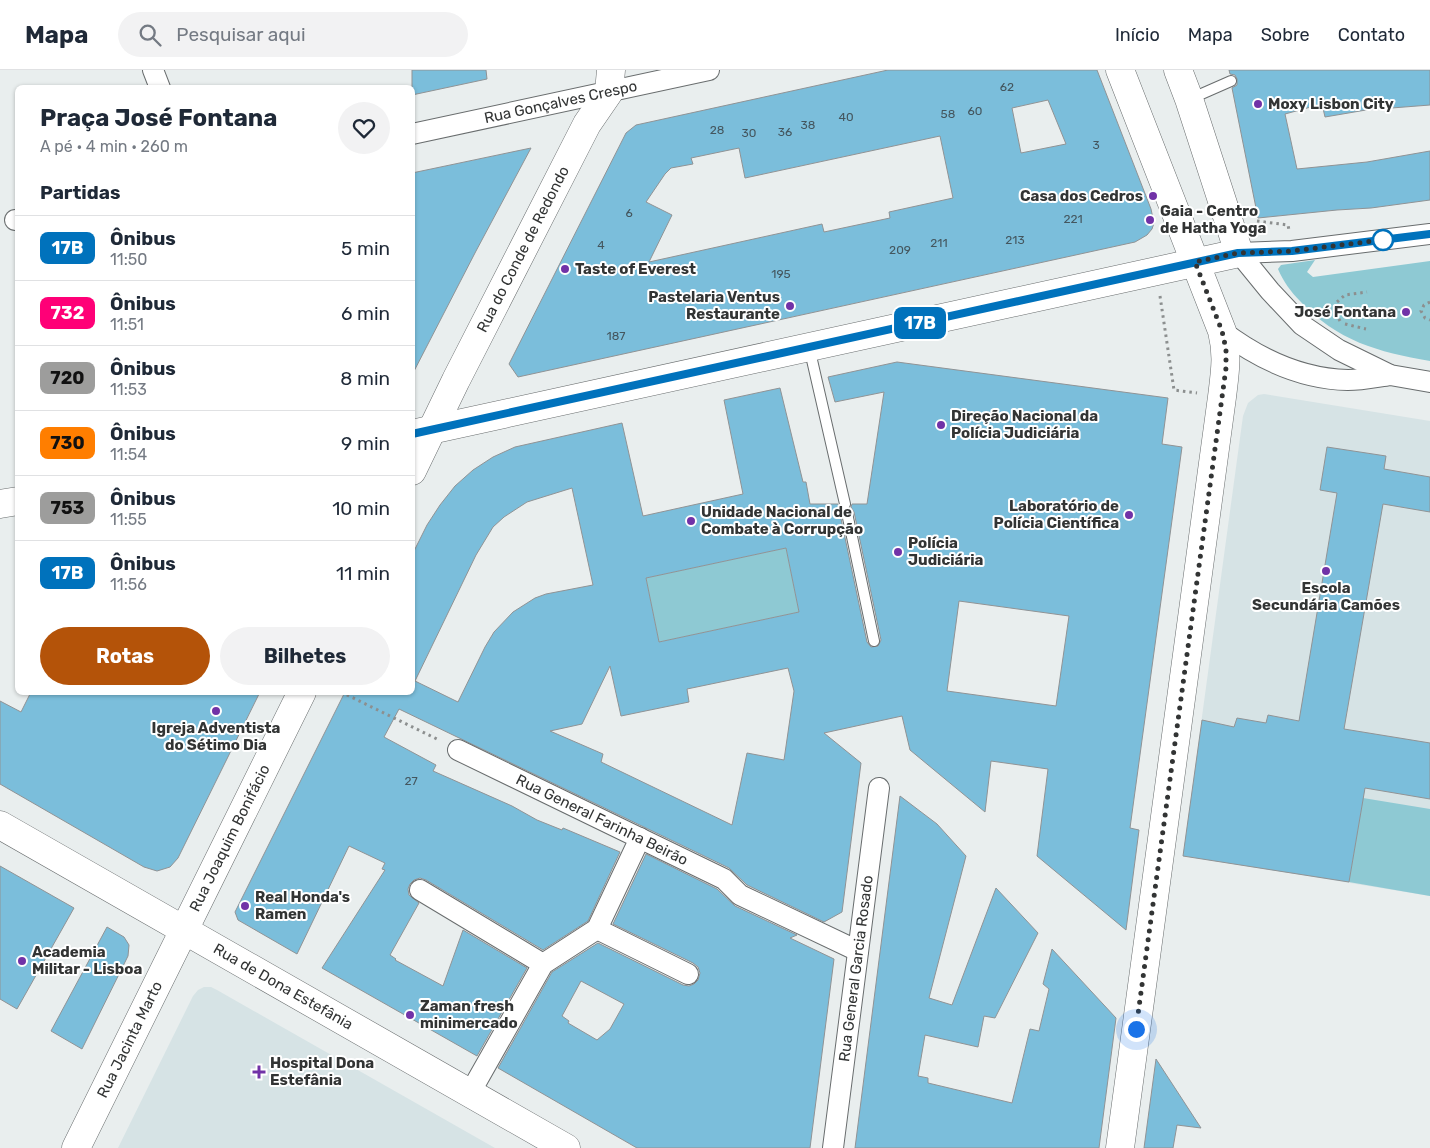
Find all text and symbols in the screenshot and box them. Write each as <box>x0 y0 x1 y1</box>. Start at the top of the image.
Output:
search box <box>118 12 468 57</box>
text: Mapa <box>25 21 88 49</box>
icon: search <box>136 21 164 49</box>
text: Pesquisar aqui <box>176 23 306 46</box>
text: Início <box>1115 24 1160 46</box>
text: Mapa <box>1188 24 1233 46</box>
text: Sobre <box>1261 24 1310 46</box>
text: Contato <box>1338 24 1405 46</box>
street label: Rua Gonçalves Crespo <box>482 77 639 127</box>
house number: 62 <box>1000 80 1014 94</box>
place label: Moxy Lisbon City <box>1268 95 1394 113</box>
marker: Moxy Lisbon City <box>1252 98 1264 110</box>
button: heart <box>338 102 390 154</box>
text: Praça José Fontana <box>40 104 277 132</box>
house number: 60 <box>968 104 982 118</box>
house number: 58 <box>941 107 955 121</box>
house number: 40 <box>838 110 854 124</box>
house number: 38 <box>801 118 815 132</box>
house number: 28 <box>710 123 724 137</box>
house number: 36 <box>778 125 792 139</box>
house number: 30 <box>742 126 756 140</box>
text: A pé · 4 min · 260 m <box>40 137 188 156</box>
house number: 3 <box>1092 138 1100 152</box>
street label: Rua do Conde de Redondo <box>473 163 573 335</box>
text: Partidas <box>40 181 120 204</box>
place label: Casa dos Cedros <box>1020 187 1143 205</box>
marker: Casa dos Cedros <box>1147 190 1159 202</box>
place label: Gaia - Centro de Hatha Yoga <box>1160 202 1266 237</box>
house number: 6 <box>625 206 633 220</box>
house number: 221 <box>1063 212 1083 226</box>
marker: Gaia - Centro de Hatha Yoga <box>1144 214 1156 226</box>
text: Ônibus <box>110 227 176 250</box>
unlabelled marker <box>1372 229 1394 251</box>
house number: 213 <box>1005 233 1025 247</box>
house number: 211 <box>930 236 948 250</box>
text: 17B <box>52 237 83 259</box>
text: 5 min <box>341 237 390 260</box>
house number: 4 <box>597 238 605 252</box>
house number: 209 <box>889 243 911 257</box>
text: 11:50 <box>110 250 147 269</box>
place label: Taste of Everest <box>575 260 696 278</box>
marker: Taste of Everest <box>559 263 571 275</box>
house number: 195 <box>771 267 791 281</box>
place label: Pastelaria Ventus Restaurante <box>648 288 780 323</box>
text: Ônibus <box>110 292 176 315</box>
marker: Pastelaria Ventus Restaurante <box>784 300 796 312</box>
text: 732 <box>51 302 84 324</box>
text: 6 min <box>341 302 390 325</box>
place label: José Fontana <box>1294 303 1396 321</box>
marker: José Fontana <box>1400 306 1412 318</box>
line badge: 17B <box>891 307 949 339</box>
text: 17B <box>904 312 936 334</box>
text: 11:51 <box>110 315 144 334</box>
house number: 187 <box>607 329 625 343</box>
text: Ônibus <box>110 357 176 380</box>
text: 720 <box>50 367 85 389</box>
text: 8 min <box>340 367 390 390</box>
text: 11:53 <box>110 380 147 399</box>
place label: Direção Nacional da Polícia Judiciária <box>951 407 1098 442</box>
marker: Direção Nacional da Polícia Judiciária <box>935 419 947 431</box>
text: Ônibus <box>110 422 176 445</box>
text: 730 <box>50 432 85 454</box>
text: 9 min <box>341 432 390 455</box>
text: 11:54 <box>110 445 147 464</box>
text: Ônibus <box>110 487 176 510</box>
text: 753 <box>51 497 84 519</box>
text: 10 min <box>332 497 390 520</box>
place label: Laboratório de Polícia Científica <box>994 497 1119 532</box>
place label: Unidade Nacional de Combate à Corrupção <box>701 503 863 538</box>
marker: Laboratório de Polícia Científica <box>1123 509 1135 521</box>
text: 11:55 <box>110 510 147 529</box>
marker: Unidade Nacional de Combate à Corrupção <box>685 515 697 527</box>
place label: Polícia Judiciária <box>908 534 983 569</box>
marker: Polícia Judiciária <box>892 546 904 558</box>
text: Ônibus <box>110 552 176 575</box>
text: 17B <box>52 562 83 584</box>
text: 11 min <box>336 562 390 585</box>
marker: Escola Secundária Camões <box>1320 565 1332 577</box>
text: 11:56 <box>110 575 147 594</box>
place label: Escola Secundária Camões <box>1252 579 1400 614</box>
button: Rotas <box>40 627 210 685</box>
button: Bilhetes <box>220 627 390 685</box>
marker: Igreja Adventista do Sétimo Dia <box>210 705 222 717</box>
place label: Igreja Adventista do Sétimo Dia <box>152 719 281 754</box>
street label: Rua Joaquim Bonifácio <box>186 762 274 914</box>
street label: Rua General Farinha Beirão <box>513 771 691 869</box>
house number: 27 <box>404 774 418 788</box>
street label: Rua General Garcia Rosado <box>835 874 877 1063</box>
place label: Real Honda's Ramen <box>255 888 350 923</box>
marker: Real Honda's Ramen <box>239 900 251 912</box>
street label: Rua de Dona Estefânia <box>210 940 356 1034</box>
place label: Academia Militar - Lisboa <box>32 943 142 978</box>
marker: Academia Militar - Lisboa <box>16 955 28 967</box>
street label: Rua Jacinta Marto <box>93 978 166 1101</box>
place label: Zaman fresh minimercado <box>420 997 518 1032</box>
marker: Zaman fresh minimercado <box>404 1009 416 1021</box>
your location <box>1124 1017 1149 1042</box>
place label: Hospital Dona Estefânia <box>270 1054 374 1089</box>
marker: Hospital Dona Estefânia <box>252 1065 266 1079</box>

